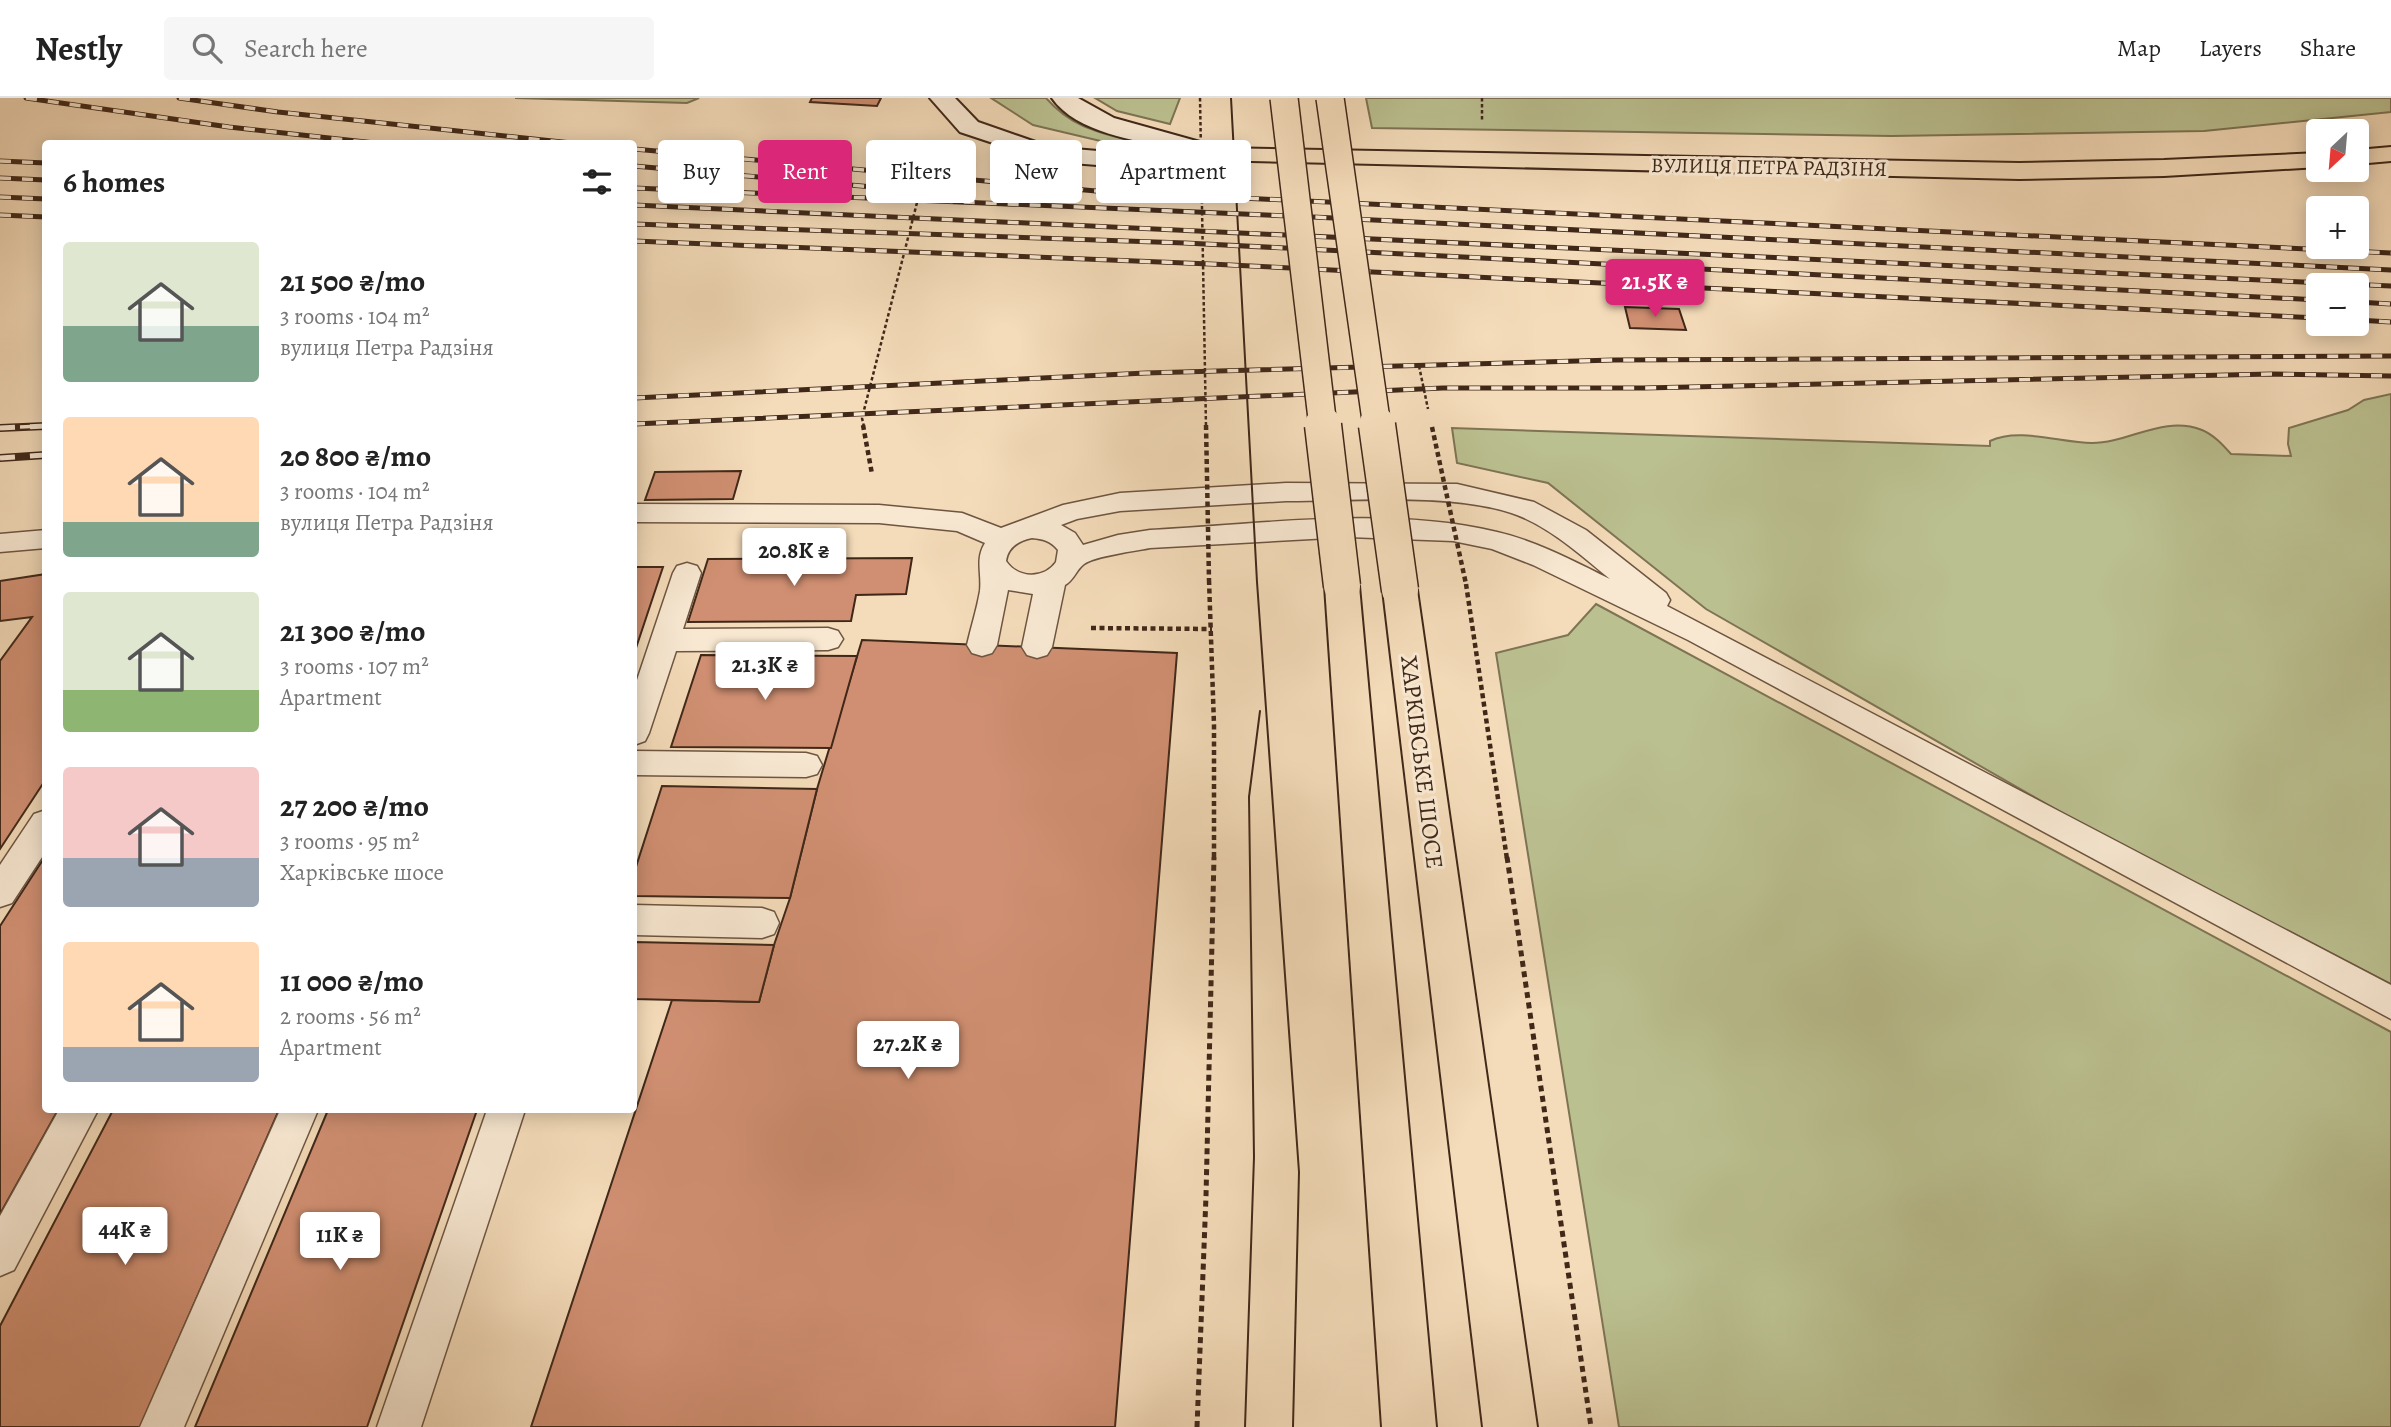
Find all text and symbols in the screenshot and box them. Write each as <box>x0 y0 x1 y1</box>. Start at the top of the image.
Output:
search box <box>164 17 654 80</box>
text: Nestly <box>35 26 122 71</box>
icon: search <box>188 29 226 67</box>
text: Search here <box>244 31 368 66</box>
text: Map <box>2117 32 2161 64</box>
text: Layers <box>2199 32 2262 64</box>
text: Share <box>2300 32 2356 64</box>
north arrow <box>2306 119 2370 182</box>
map controls <box>2306 119 2369 336</box>
chip: Buy <box>658 140 744 203</box>
chip: Rent <box>758 140 852 203</box>
chip: Filters <box>866 140 976 203</box>
chip: New <box>990 140 1082 203</box>
chip: Apartment <box>1096 140 1251 203</box>
street label: ВУЛИЦЯ ПЕТРА РАДЗІНЯ <box>1651 151 1887 183</box>
text: 6 homes <box>63 162 165 202</box>
icon: filters <box>578 163 616 201</box>
button: + <box>2306 196 2369 259</box>
pin: 21.5K ₴ <box>1590 260 1720 319</box>
text: 21 500 ₴/mo <box>280 261 425 301</box>
text: 21.5K ₴ <box>1622 266 1688 297</box>
icon: home <box>119 270 203 354</box>
button: − <box>2306 273 2369 336</box>
text: 3 rooms · 104 m² <box>280 301 429 332</box>
text: вулиця Петра Радзіня <box>280 332 494 363</box>
text: 20 800 ₴/mo <box>280 436 431 476</box>
icon: home <box>119 445 203 529</box>
text: 3 rooms · 104 m² <box>280 476 429 507</box>
text: вулиця Петра Радзіня <box>280 507 494 538</box>
pin: 20.8K ₴ <box>729 528 859 588</box>
text: 20.8K ₴ <box>758 535 830 566</box>
text: 21 300 ₴/mo <box>280 611 425 651</box>
icon: home <box>119 620 203 704</box>
pin: 21.3K ₴ <box>700 642 830 702</box>
text: 21.3K ₴ <box>731 649 799 680</box>
text: 3 rooms · 107 m² <box>280 651 429 682</box>
street label: ХАРКІВСЬКЕ ШОСЕ <box>1393 653 1451 871</box>
text: Apartment <box>280 682 382 713</box>
text: 27 200 ₴/mo <box>280 786 429 826</box>
icon: home <box>119 795 203 879</box>
text: 3 rooms · 95 m² <box>280 826 419 857</box>
text: Харківське шосе <box>280 857 444 888</box>
text: 11 000 ₴/mo <box>280 961 424 1001</box>
icon: home <box>119 970 203 1054</box>
text: 2 rooms · 56 m² <box>280 1001 421 1032</box>
pin: 27.2K ₴ <box>843 1021 973 1081</box>
text: 27.2K ₴ <box>873 1028 943 1059</box>
text: Apartment <box>280 1032 382 1063</box>
pin: 44K ₴ <box>76 1208 174 1267</box>
pin: 11K ₴ <box>291 1212 389 1272</box>
text: 44K ₴ <box>98 1214 152 1245</box>
text: 11K ₴ <box>316 1219 364 1250</box>

